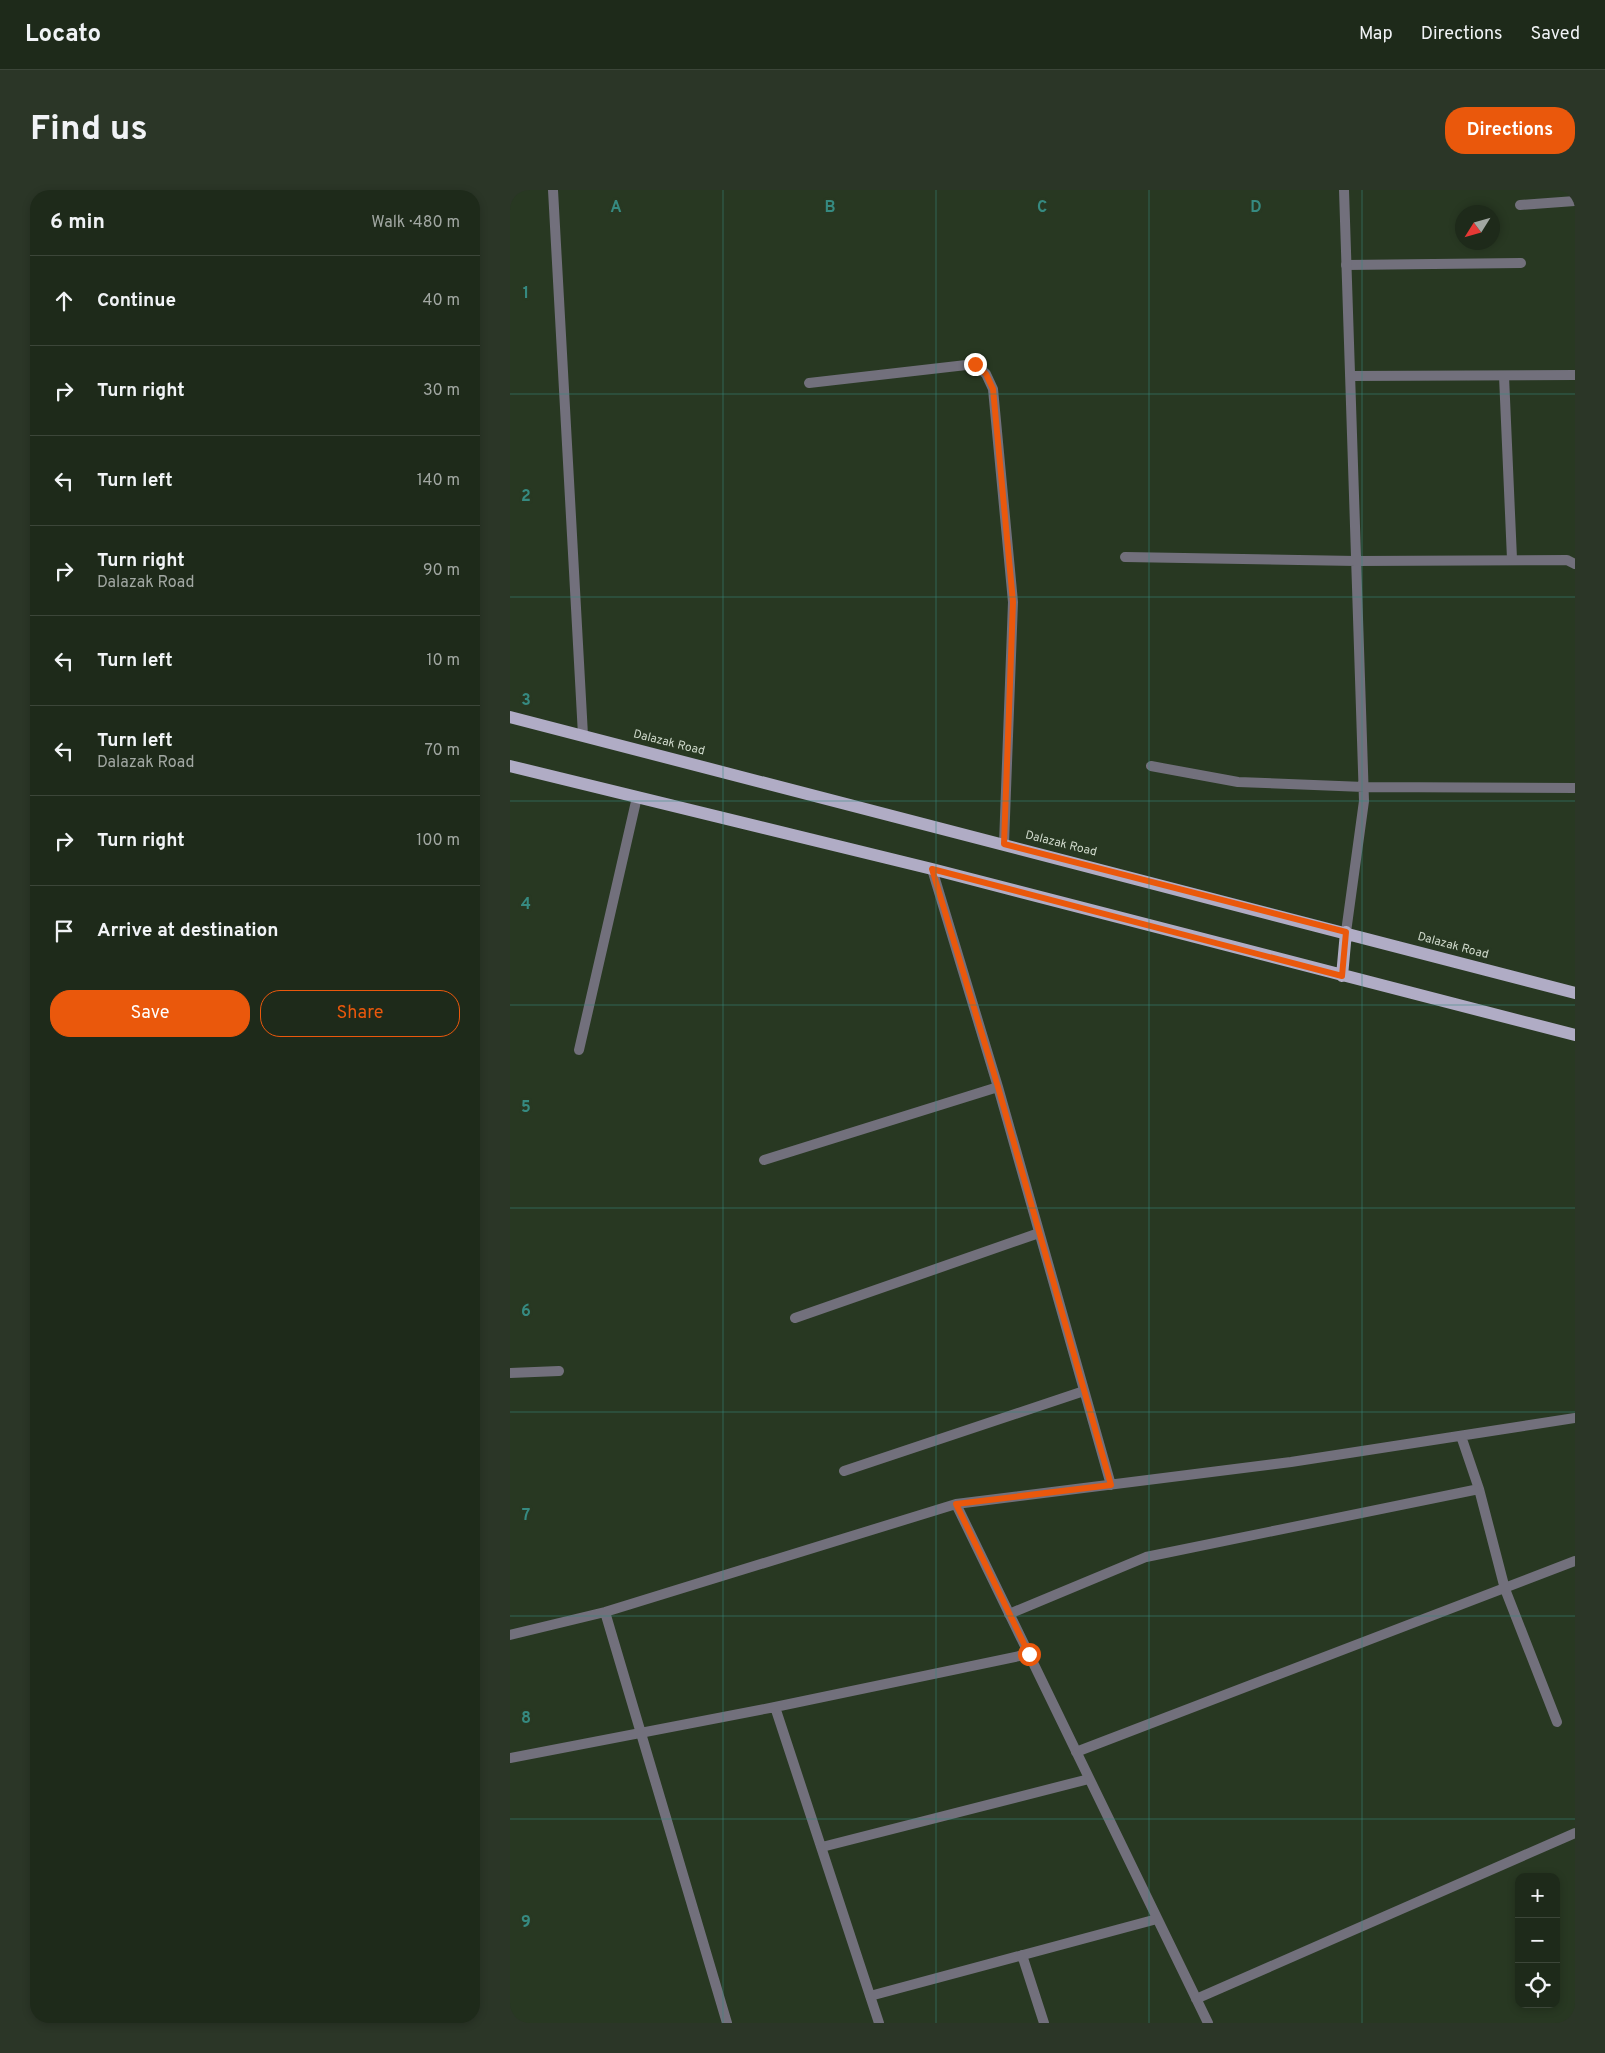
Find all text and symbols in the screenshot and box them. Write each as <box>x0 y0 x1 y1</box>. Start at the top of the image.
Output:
text: Locato <box>25 20 101 50</box>
text: Map <box>1359 23 1393 46</box>
text: Directions <box>1421 23 1503 46</box>
text: Saved <box>1531 23 1580 46</box>
button: Directions <box>1445 107 1575 154</box>
text: Find us <box>30 108 148 152</box>
text: A <box>610 198 622 218</box>
text: B <box>824 198 836 218</box>
text: C <box>1037 198 1047 218</box>
text: D <box>1250 198 1262 218</box>
north arrow <box>1455 205 1500 250</box>
text: 6 min <box>50 209 105 236</box>
text: Walk · 480 m <box>371 213 460 233</box>
text: 1 <box>523 284 529 304</box>
icon: ahead <box>50 287 78 315</box>
text: Continue <box>97 289 176 313</box>
text: 40 m <box>422 291 460 311</box>
route end <box>964 353 987 376</box>
icon: right <box>50 377 78 405</box>
text: Turn right <box>97 379 185 403</box>
text: 30 m <box>423 381 460 401</box>
icon: left <box>50 467 78 495</box>
text: Turn left <box>97 469 173 493</box>
text: 140 m <box>417 471 460 491</box>
text: 2 <box>521 487 531 507</box>
text: Turn right <box>97 549 185 573</box>
icon: right <box>50 557 78 585</box>
text: 90 m <box>423 561 460 581</box>
text: Dalazak Road <box>97 573 194 593</box>
icon: left <box>50 647 78 675</box>
text: Turn left <box>97 649 173 673</box>
text: 10 m <box>426 651 460 671</box>
text: 3 <box>521 691 531 711</box>
street label: Dalazak Road <box>632 726 706 760</box>
text: Turn left <box>97 729 173 753</box>
icon: left <box>50 737 78 765</box>
text: 70 m <box>425 741 460 761</box>
text: Dalazak Road <box>97 753 194 773</box>
icon: right <box>50 827 78 855</box>
street label: Dalazak Road <box>1024 827 1098 861</box>
text: Turn right <box>97 829 185 853</box>
text: 100 m <box>416 831 460 851</box>
text: 4 <box>521 895 531 915</box>
icon: arrive <box>50 917 78 945</box>
text: Arrive at destination <box>97 919 278 943</box>
street label: Dalazak Road <box>1416 929 1490 963</box>
button: Save <box>50 990 250 1037</box>
button: Share <box>260 990 460 1037</box>
text: 5 <box>521 1098 531 1118</box>
text: 6 <box>521 1302 531 1322</box>
text: 7 <box>522 1506 530 1526</box>
route start <box>1018 1643 1041 1666</box>
text: 8 <box>521 1709 531 1729</box>
map controls <box>1515 1873 1560 2008</box>
button: + <box>1515 1873 1560 1918</box>
text: 9 <box>521 1913 531 1933</box>
button: − <box>1515 1918 1560 1963</box>
button: locate <box>1515 1963 1560 2008</box>

